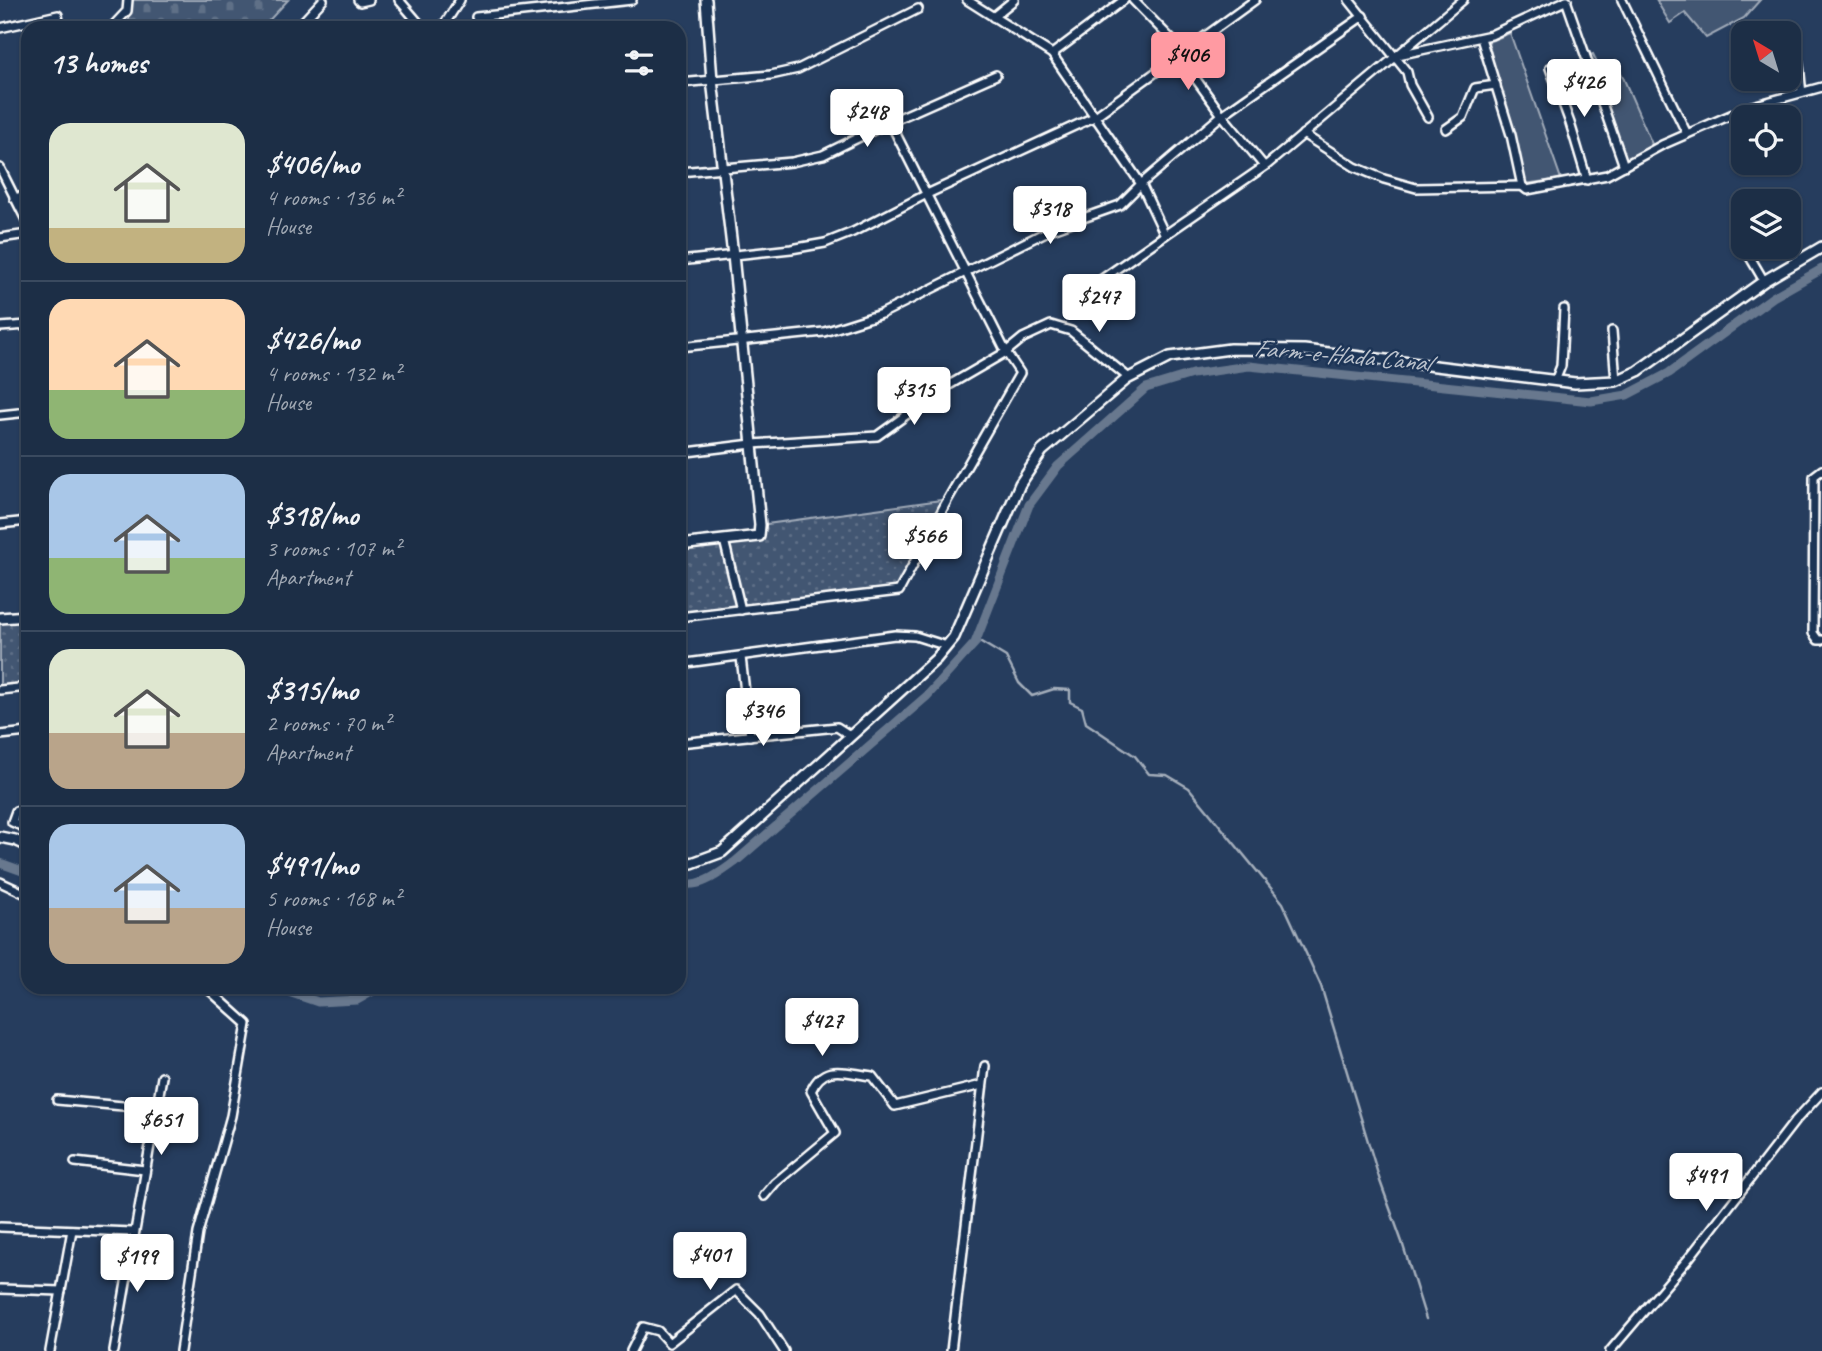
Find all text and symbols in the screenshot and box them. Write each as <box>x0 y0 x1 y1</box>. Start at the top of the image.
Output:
north arrow <box>1731 21 1801 91</box>
map controls <box>1731 21 1801 259</box>
pin: $406 <box>1147 32 1229 92</box>
text: $406 <box>1167 40 1209 69</box>
text: 13 homes <box>49 44 147 82</box>
icon: filters <box>620 44 658 82</box>
pin: $426 <box>1543 60 1625 119</box>
text: $426 <box>1563 67 1605 96</box>
pin: $248 <box>826 90 908 149</box>
text: $248 <box>846 97 888 126</box>
button: locate <box>1731 105 1801 175</box>
text: $406/mo <box>266 145 359 183</box>
icon: home <box>105 151 189 235</box>
text: 4 rooms · 136 m² <box>266 183 401 212</box>
pin: $318 <box>1009 187 1091 246</box>
button: layers <box>1731 189 1801 259</box>
text: $318 <box>1029 194 1071 223</box>
text: House <box>266 212 311 241</box>
pin: $247 <box>1058 274 1140 334</box>
text: $247 <box>1078 282 1120 311</box>
text: $426/mo <box>266 321 359 359</box>
icon: home <box>105 327 189 411</box>
water label: Farm-e-Hada Canal <box>1253 331 1440 380</box>
text: 4 rooms · 132 m² <box>266 359 401 388</box>
pin: $315 <box>873 368 955 427</box>
text: $315 <box>893 375 935 404</box>
text: House <box>266 388 311 417</box>
text: $318/mo <box>266 496 358 534</box>
icon: home <box>105 502 189 586</box>
pin: $566 <box>884 514 966 573</box>
text: $566 <box>904 521 946 550</box>
text: 3 rooms · 107 m² <box>266 534 401 563</box>
text: Apartment <box>266 563 351 592</box>
text: $315/mo <box>266 671 358 709</box>
icon: home <box>105 677 189 761</box>
pin: $346 <box>722 688 804 748</box>
text: $346 <box>742 696 784 725</box>
text: 2 rooms · 70 m² <box>266 709 390 738</box>
text: Apartment <box>266 738 351 767</box>
text: $491/mo <box>266 846 358 884</box>
icon: home <box>105 852 189 936</box>
text: 5 rooms · 168 m² <box>266 884 401 913</box>
text: House <box>266 913 311 942</box>
pin: $427 <box>781 998 863 1058</box>
text: $427 <box>801 1006 843 1035</box>
pin: $651 <box>120 1098 202 1157</box>
text: $651 <box>140 1105 182 1134</box>
pin: $491 <box>1665 1154 1747 1213</box>
text: $491 <box>1685 1161 1727 1190</box>
pin: $401 <box>669 1232 751 1292</box>
pin: $199 <box>96 1234 178 1294</box>
text: $401 <box>689 1240 731 1269</box>
text: $199 <box>117 1242 157 1271</box>

